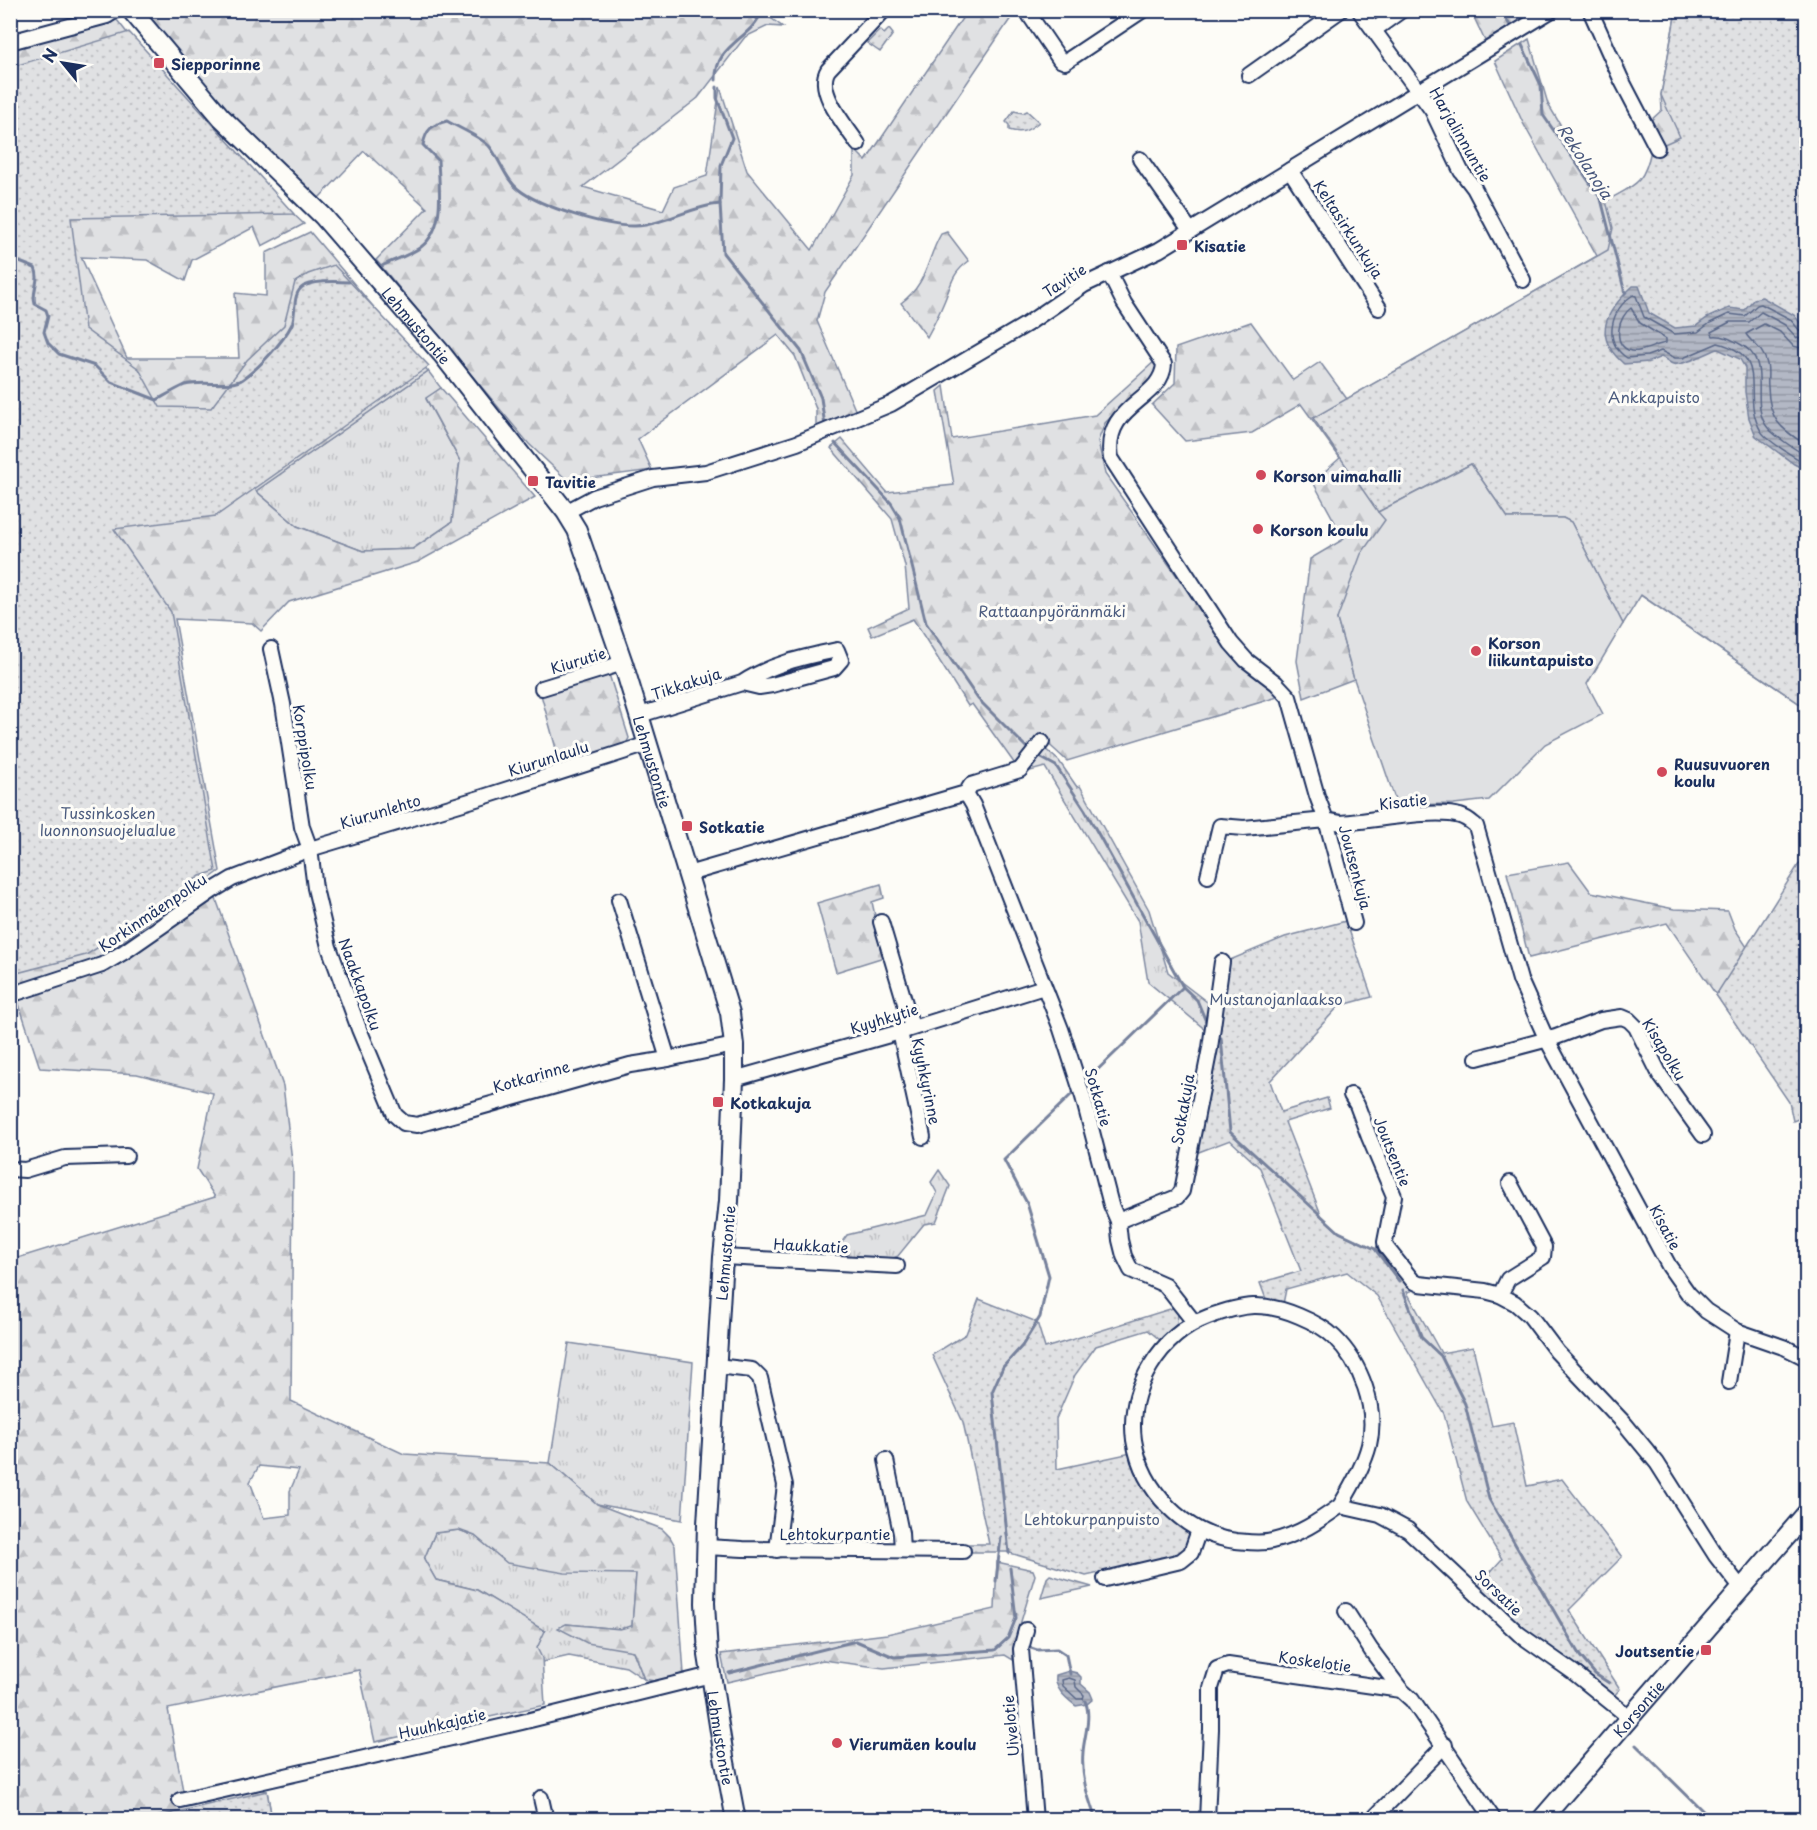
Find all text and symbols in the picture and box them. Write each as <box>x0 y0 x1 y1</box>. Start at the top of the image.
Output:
north arrow <box>33 33 93 93</box>
text: N <box>36 44 63 66</box>
place label: Siepporinne <box>171 52 260 75</box>
marker: Siepporinne <box>152 56 166 70</box>
street label: Harjalinnuntie <box>1424 82 1498 186</box>
water label: Rekolanoja <box>1553 119 1620 204</box>
street label: Keltasirkunkuja <box>1308 175 1390 283</box>
place label: Kisatie <box>1194 234 1246 257</box>
marker: Kisatie <box>1175 238 1189 252</box>
street label: Tavitie <box>1038 257 1090 303</box>
street label: Lehmustontie <box>377 281 457 369</box>
park label: Ankkapuisto <box>1608 385 1700 408</box>
place label: Korson uimahalli <box>1273 464 1401 487</box>
marker: Korson uimahalli <box>1254 468 1268 482</box>
place label: Tavitie <box>545 470 596 493</box>
marker: Tavitie <box>526 474 540 488</box>
place label: Korson koulu <box>1270 518 1369 541</box>
marker: Korson koulu <box>1251 522 1265 536</box>
park label: Rattaanpyöränmäki <box>978 599 1126 622</box>
place label: Korson liikuntapuisto <box>1488 631 1594 671</box>
street label: Kiurutie <box>547 641 609 679</box>
marker: Korson liikuntapuisto <box>1469 644 1483 658</box>
street label: Tikkakuja <box>648 661 724 705</box>
street label: Korppipolku <box>288 703 324 791</box>
street label: Lehmustontie <box>628 713 678 811</box>
street label: Kiurunlaulu <box>505 734 591 782</box>
place label: Ruusuvuoren koulu <box>1674 752 1770 792</box>
marker: Ruusuvuoren koulu <box>1655 765 1669 779</box>
street label: Kisatie <box>1378 787 1428 815</box>
street label: Kiurunlehto <box>337 788 423 834</box>
park label: Tussinkosken luonnonsuojelualue <box>40 801 176 841</box>
place label: Sotkatie <box>699 815 765 838</box>
marker: Sotkatie <box>680 819 694 833</box>
street label: Joutsenkuja <box>1334 822 1379 913</box>
street label: Korkinmäenpolku <box>93 867 211 957</box>
street label: Naakkapolku <box>334 935 388 1033</box>
park label: Mustanojanlaakso <box>1209 987 1343 1010</box>
street label: Kyyhkytie <box>847 997 921 1039</box>
street label: Kisapolku <box>1637 1013 1693 1085</box>
street label: Kyyhkyrinne <box>907 1035 947 1127</box>
street label: Kotkarinne <box>490 1054 572 1098</box>
street label: Sotkatie <box>1080 1065 1118 1129</box>
street label: Sotkakuja <box>1164 1071 1200 1146</box>
place label: Kotkakuja <box>730 1091 811 1114</box>
marker: Kotkakuja <box>711 1095 725 1109</box>
street label: Joutsentie <box>1369 1113 1417 1189</box>
street label: Kisatie <box>1645 1200 1687 1254</box>
street label: Lehmustontie <box>709 1204 741 1302</box>
street label: Haukkatie <box>773 1232 849 1258</box>
park label: Lehtokurpanpuisto <box>1024 1507 1160 1530</box>
street label: Lehtokurpantie <box>779 1522 891 1545</box>
street label: Sorsatie <box>1470 1563 1528 1621</box>
place label: Joutsentie <box>1615 1639 1694 1662</box>
marker: Joutsentie <box>1699 1643 1713 1657</box>
street label: Koskelotie <box>1277 1645 1353 1677</box>
street label: Korsontie <box>1607 1675 1669 1742</box>
street label: Lehmustontie <box>702 1689 741 1787</box>
street label: Uivelotie <box>996 1694 1024 1758</box>
street label: Huuhkajatie <box>396 1702 488 1744</box>
place label: Vierumäen koulu <box>849 1732 977 1755</box>
marker: Vierumäen koulu <box>830 1736 844 1750</box>

